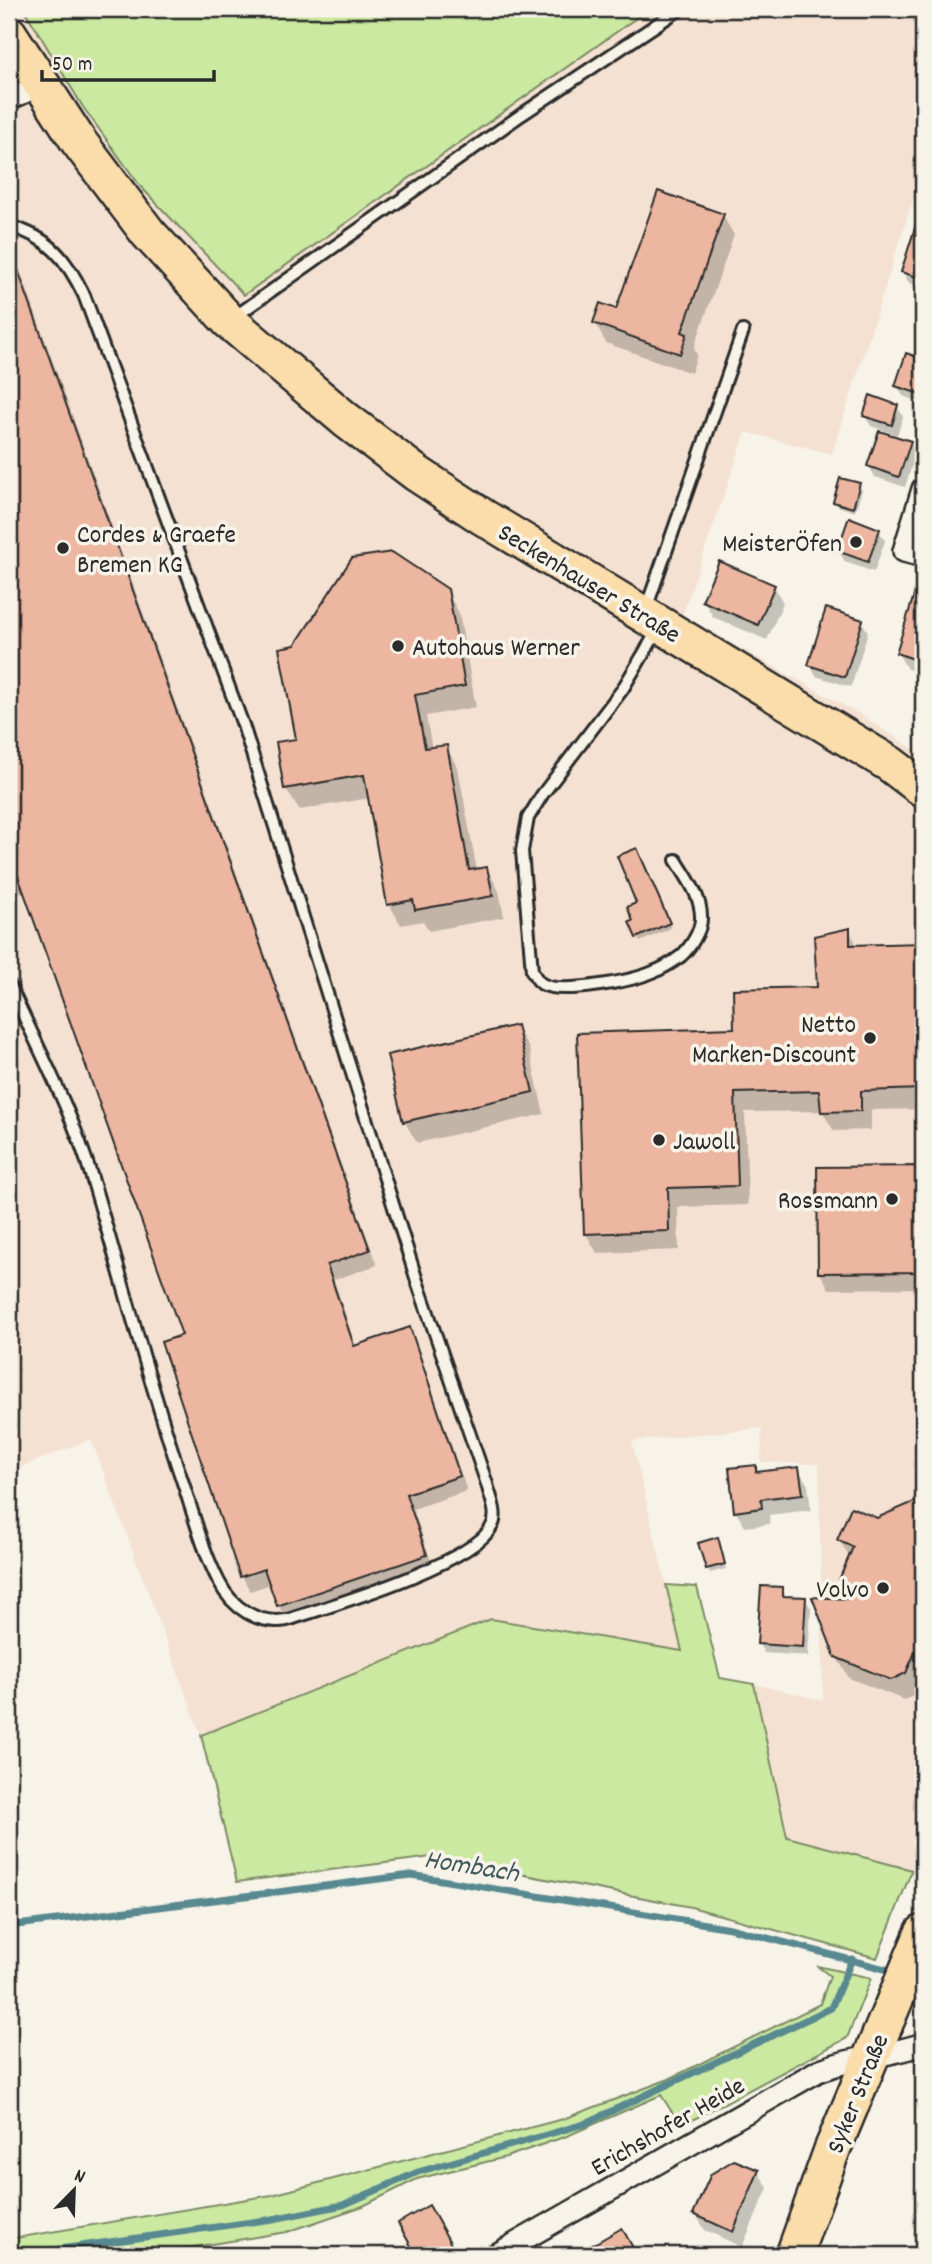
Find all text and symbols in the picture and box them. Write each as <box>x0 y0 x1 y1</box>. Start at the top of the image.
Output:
scale bar <box>42 38 214 82</box>
text: 50 m <box>52 51 92 81</box>
street label: Seckenhauser Straße <box>490 516 687 654</box>
place label: Cordes & Graefe Bremen KG <box>77 518 236 585</box>
place label: MeisterÖfen <box>722 527 842 564</box>
marker: MeisterÖfen <box>848 534 864 550</box>
marker: Cordes & Graefe Bremen KG <box>55 540 71 556</box>
place label: Autohaus Werner <box>412 631 580 668</box>
marker: Autohaus Werner <box>390 638 406 654</box>
place label: Netto Marken-Discount <box>692 1008 856 1075</box>
marker: Netto Marken-Discount <box>862 1030 878 1046</box>
place label: Jawoll <box>673 1125 735 1162</box>
marker: Jawoll <box>651 1132 667 1148</box>
place label: Rossmann <box>778 1184 878 1221</box>
marker: Rossmann <box>884 1191 900 1207</box>
place label: Volvo <box>816 1573 869 1610</box>
marker: Volvo <box>875 1580 891 1596</box>
water label: Hombach <box>421 1842 523 1896</box>
street label: Syker Straße <box>818 2029 900 2160</box>
street label: Erichshofer Heide <box>585 2069 753 2187</box>
north arrow <box>38 2156 108 2226</box>
text: N <box>70 2163 89 2192</box>

